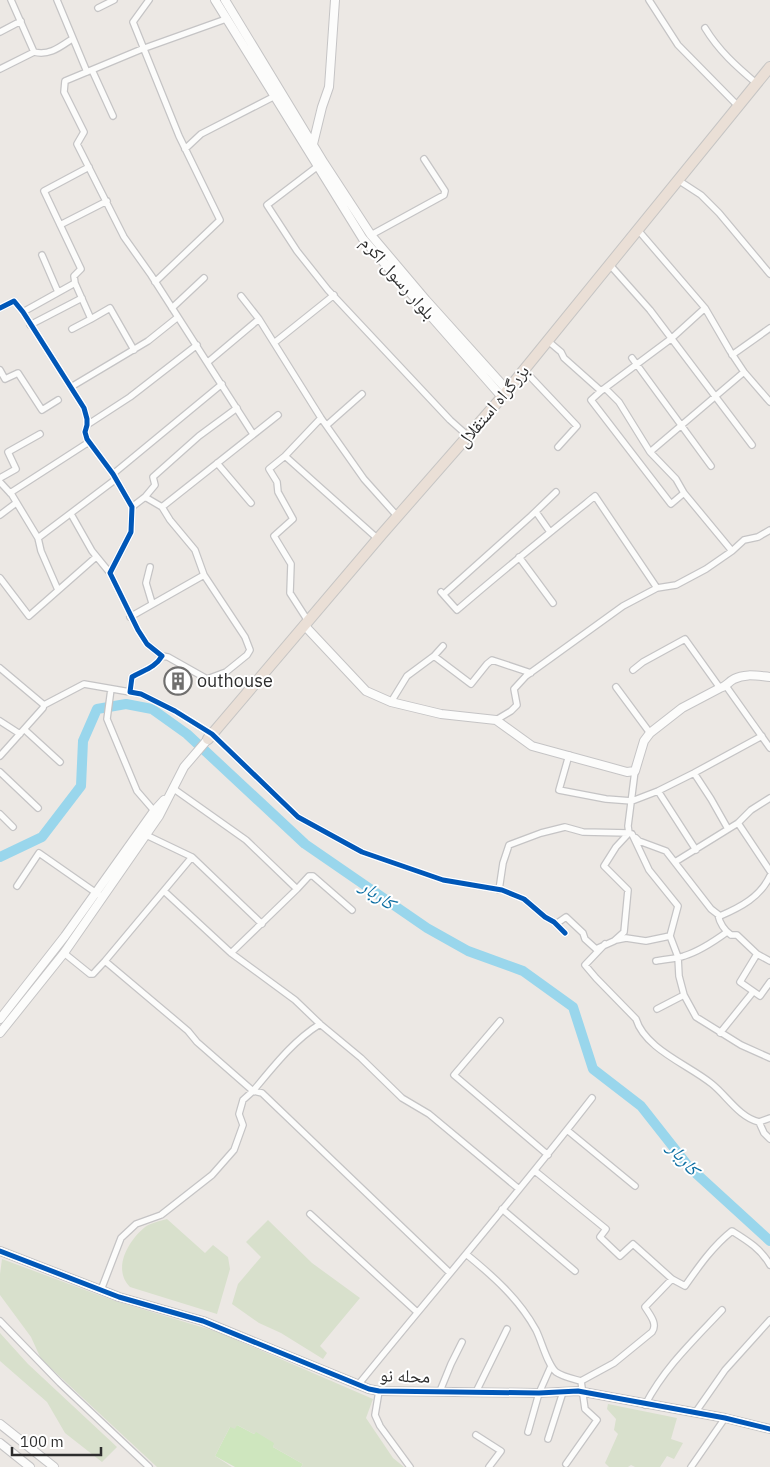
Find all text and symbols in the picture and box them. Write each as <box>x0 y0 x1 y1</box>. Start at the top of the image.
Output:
street label: بلوار رسول اکرم <box>355 231 441 325</box>
street label: بزرگراه استقلال <box>451 360 534 452</box>
building icon: outhouse <box>163 666 193 696</box>
place label: outhouse <box>197 669 273 692</box>
water label: کاربار <box>354 872 403 916</box>
water label: کاربار <box>661 1135 707 1182</box>
street label: محله نو <box>379 1363 431 1388</box>
scale bar <box>12 1424 101 1456</box>
text: 100 m <box>20 1432 64 1451</box>

